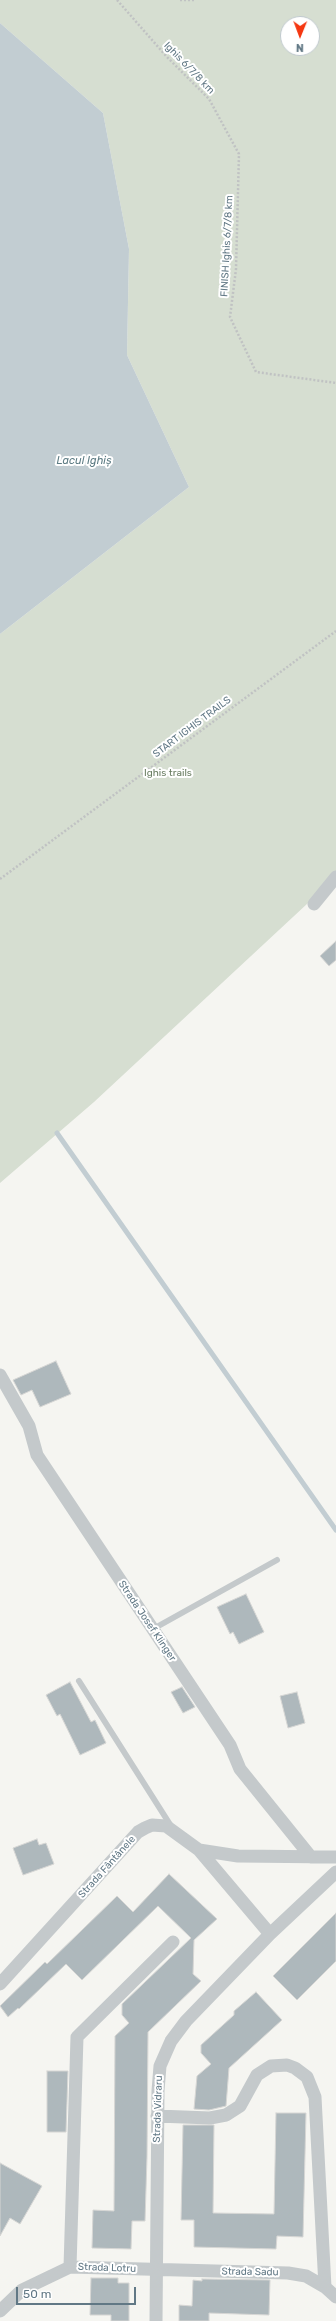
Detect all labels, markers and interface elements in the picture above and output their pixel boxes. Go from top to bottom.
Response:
north arrow [280,16,320,56]
street label: Ighis 6/7/8 km [161,40,217,96]
text: N [296,41,304,54]
street label: FINISH Ighis 6/7/8 km [218,195,236,297]
water label: Lacul Ighiș [56,454,112,468]
street label: START IGHIS TRAILS [151,694,233,760]
park label: Ighis trails [144,767,192,779]
street label: Strada Josef Klinger [116,1578,178,1664]
street label: Strada Fântânele [76,1833,138,1901]
street label: Strada Vidraru [151,2075,165,2143]
street label: Strada Lotru [78,2261,136,2275]
street label: Strada Sadu [221,2266,279,2278]
scale bar [18,2279,138,2305]
text: 50 m [23,2287,51,2301]

